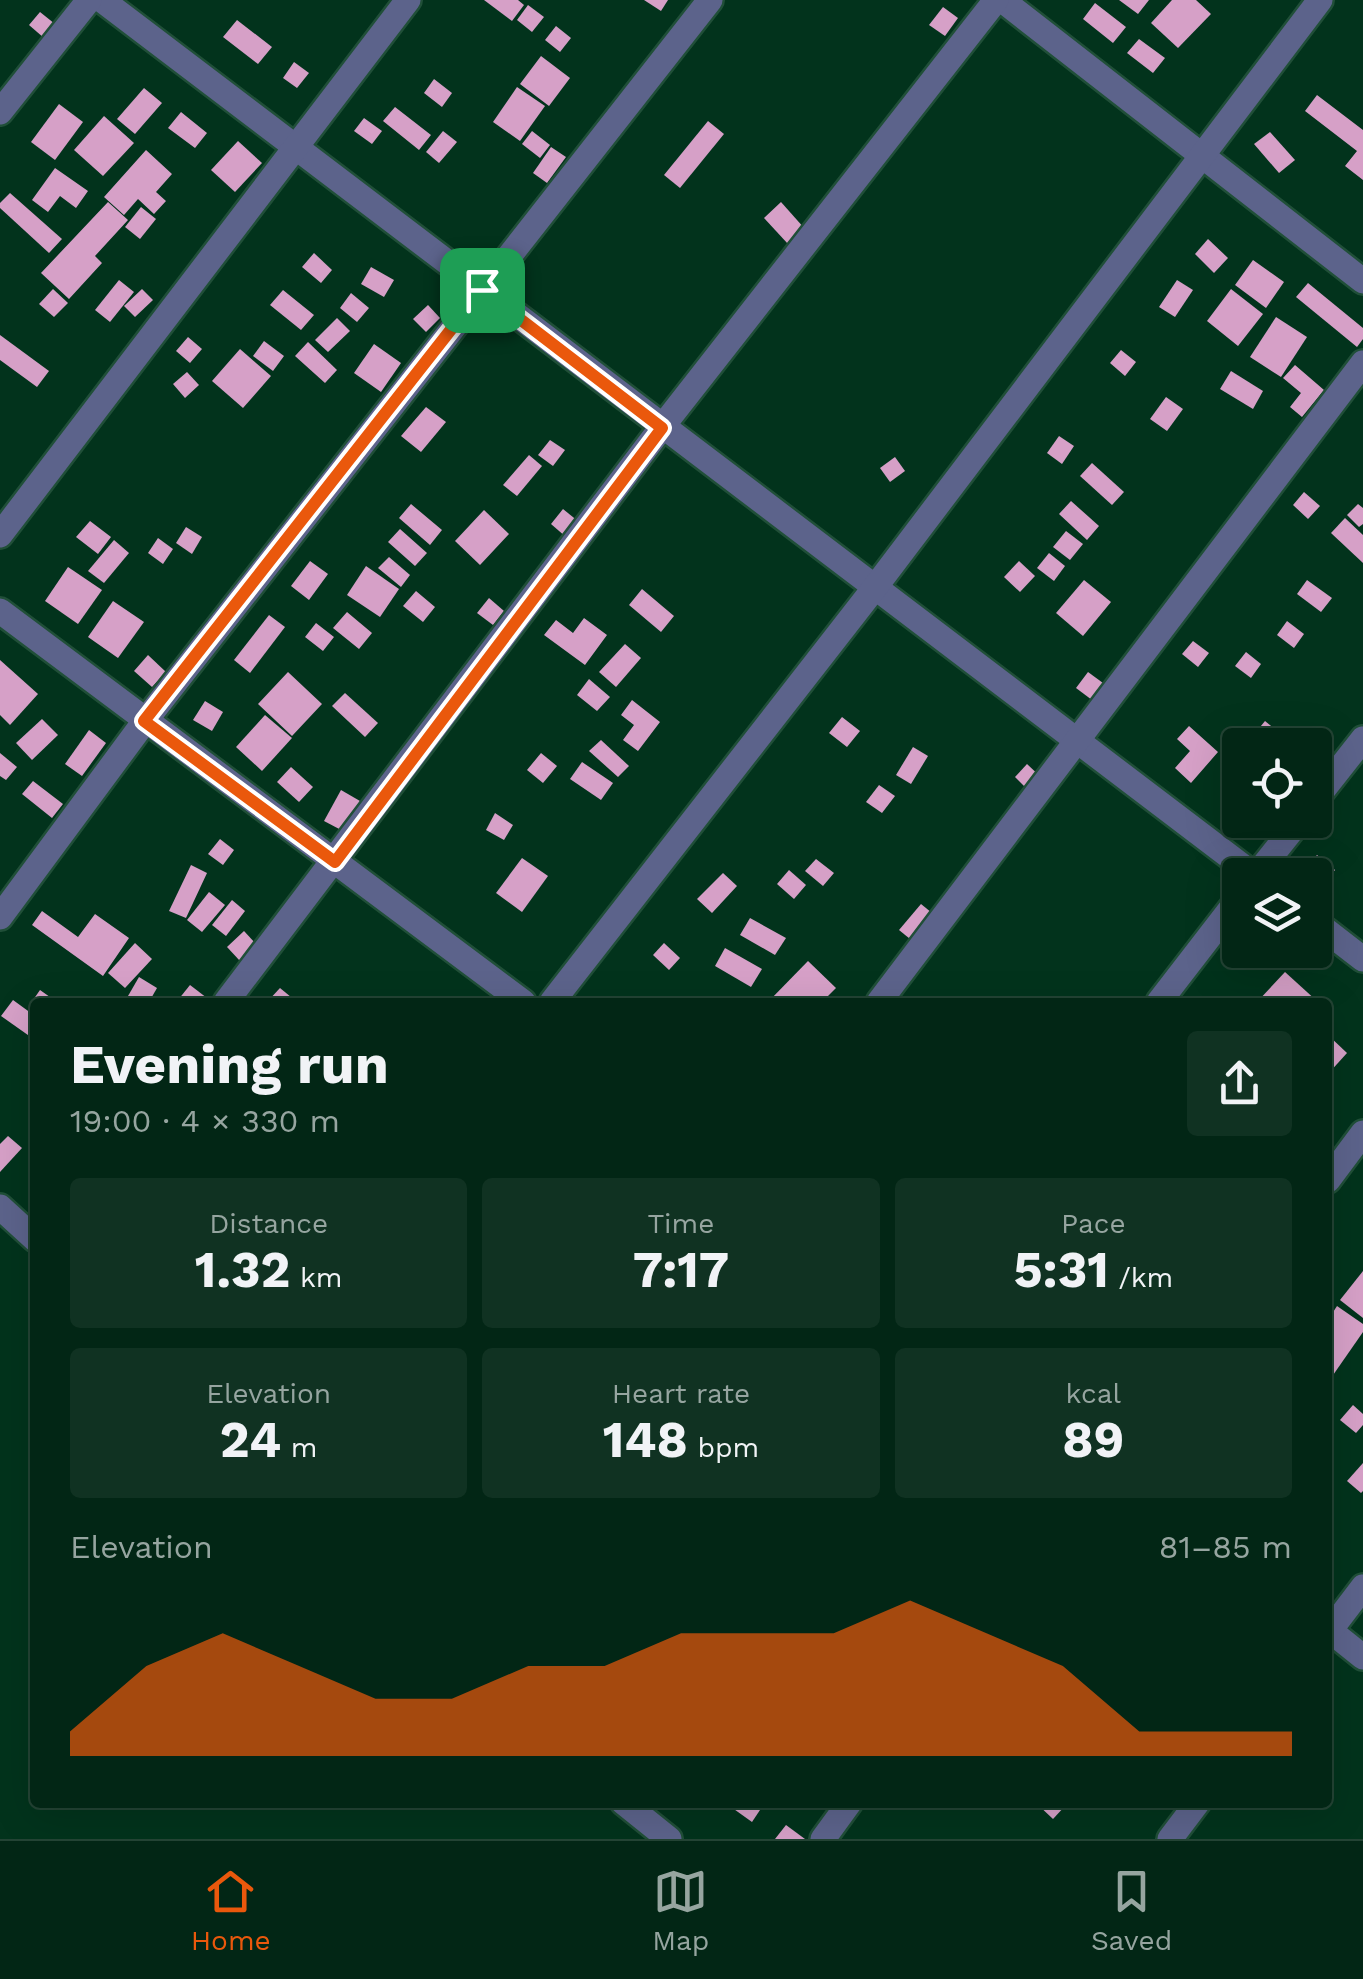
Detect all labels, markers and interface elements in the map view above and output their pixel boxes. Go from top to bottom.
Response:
pin [440,248,525,333]
icon: arrive [455,263,510,318]
map controls [1222,728,1332,968]
button: locate [1222,728,1332,838]
button: layers [1222,858,1332,968]
button: share [1187,1031,1292,1136]
text: Evening run [70,1032,389,1096]
text: 19:00 · 4 × 330 m [70,1102,340,1140]
text: Distance [209,1207,328,1240]
text: Time [648,1207,714,1240]
text: Pace [1061,1207,1126,1240]
text: 1.32 [195,1240,290,1299]
text: 7:17 [633,1240,729,1299]
text: 5:31 [1013,1240,1109,1299]
text: km [290,1261,342,1294]
text: /km [1109,1261,1173,1294]
text: Elevation [206,1377,331,1410]
text: Heart rate [612,1377,750,1410]
text: kcal [1066,1377,1121,1410]
text: 24 [220,1410,281,1469]
text: 148 [603,1410,688,1469]
text: 89 [1062,1410,1124,1469]
text: m [281,1431,318,1464]
text: bpm [688,1431,759,1464]
text: Elevation [70,1528,213,1566]
text: 81–85 m [1159,1528,1292,1566]
tab: Home [191,1864,271,1957]
tab: Map [652,1864,709,1957]
tab: Saved [1091,1864,1172,1957]

